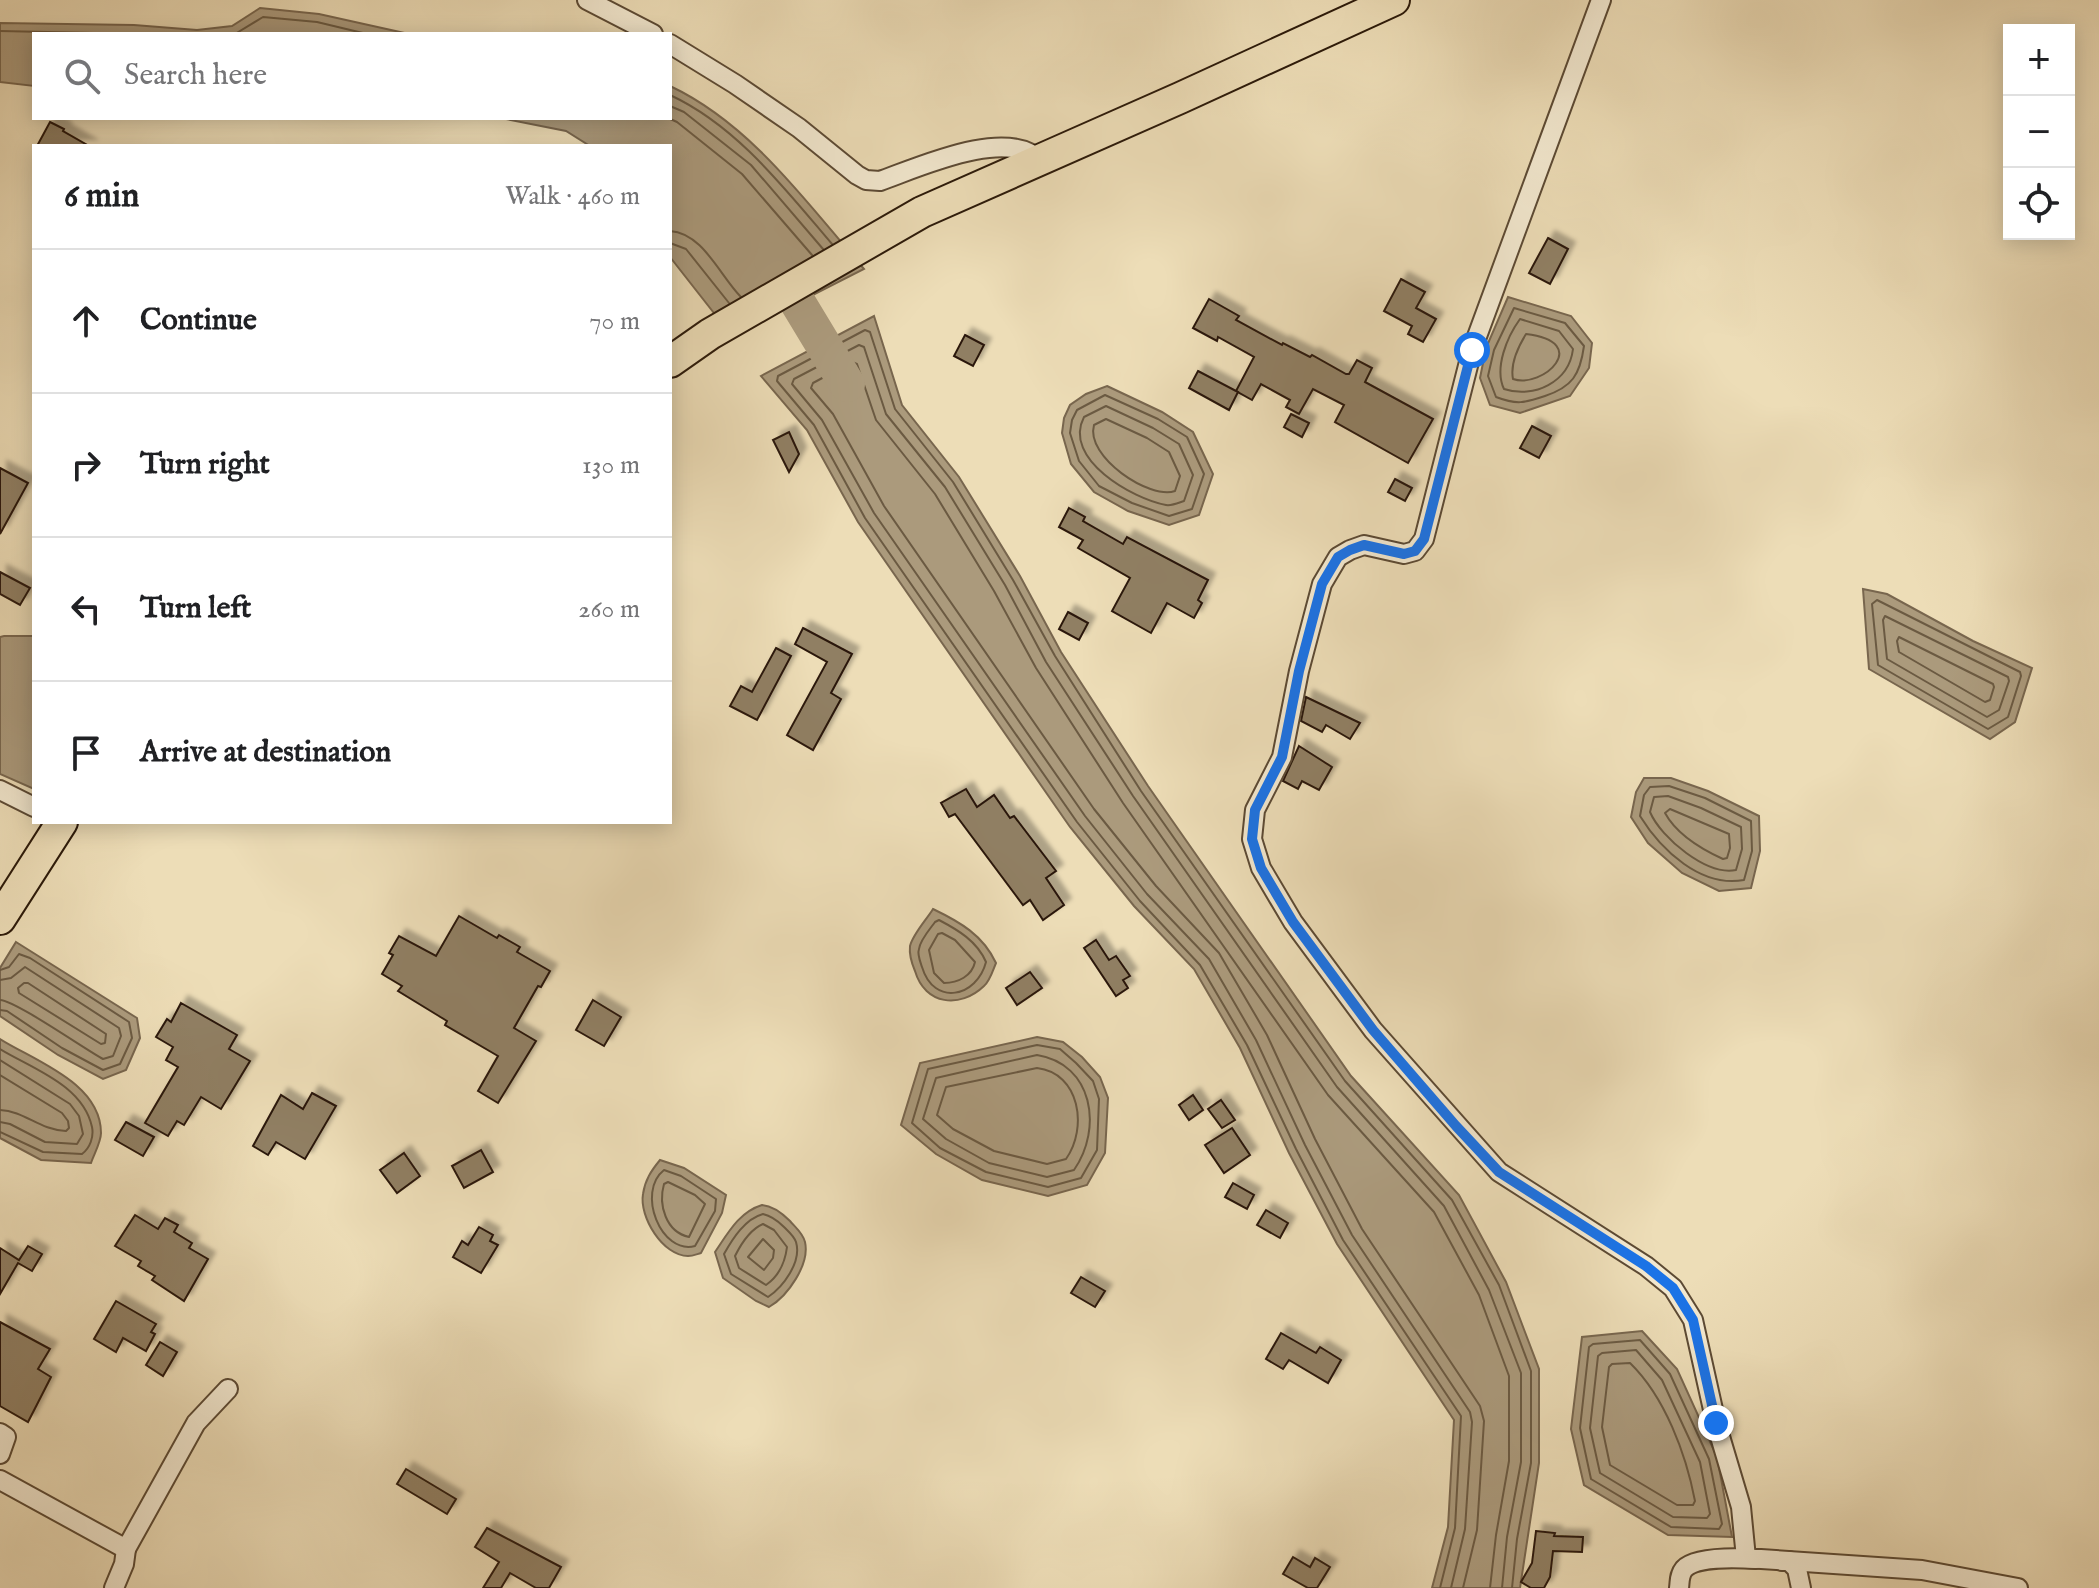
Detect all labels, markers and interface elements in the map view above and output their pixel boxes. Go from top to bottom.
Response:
map controls [2003,24,2075,240]
button: + [2003,24,2075,96]
search box [32,32,672,120]
icon: search [60,54,104,98]
text: Search here [124,57,267,95]
button: − [2003,96,2075,168]
button: locate [2003,168,2075,240]
text: 6 min [64,175,139,218]
text: Walk · 460 m [505,180,640,213]
icon: ahead [64,299,108,343]
text: Continue [140,302,257,340]
text: 70 m [589,305,640,338]
route start [1454,332,1490,368]
icon: right [64,443,108,487]
text: Turn right [140,446,270,484]
text: 130 m [582,449,640,482]
icon: left [64,587,108,631]
text: Turn left [140,590,251,628]
text: 260 m [578,593,640,626]
icon: arrive [64,731,108,775]
text: Arrive at destination [140,734,391,772]
route end [1698,1405,1734,1441]

